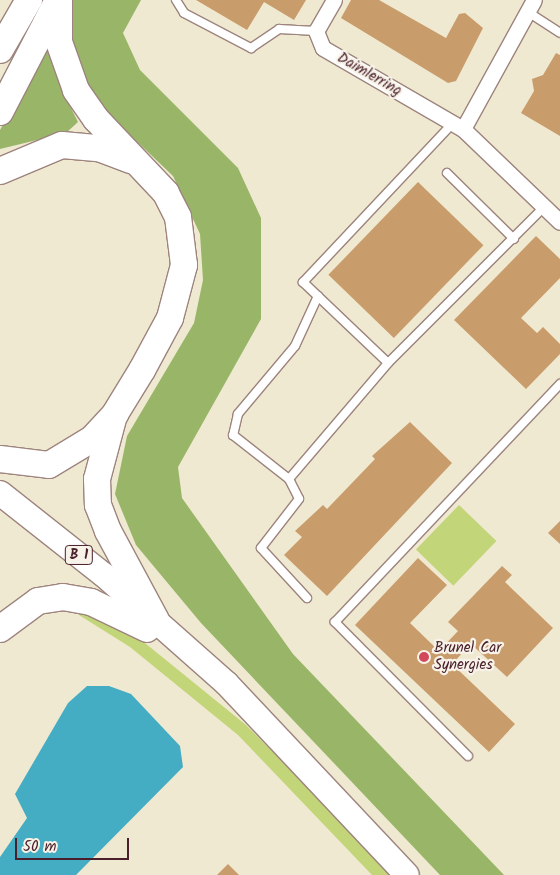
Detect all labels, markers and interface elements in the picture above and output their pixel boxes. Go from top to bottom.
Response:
street label: Daimlerring [334,49,404,101]
road number: B 1 [64,544,94,566]
place label: Brunel Car Synergies [434,639,501,674]
marker: Brunel Car Synergies [418,651,430,663]
scale bar [18,828,131,860]
text: 50 m [23,835,57,859]

